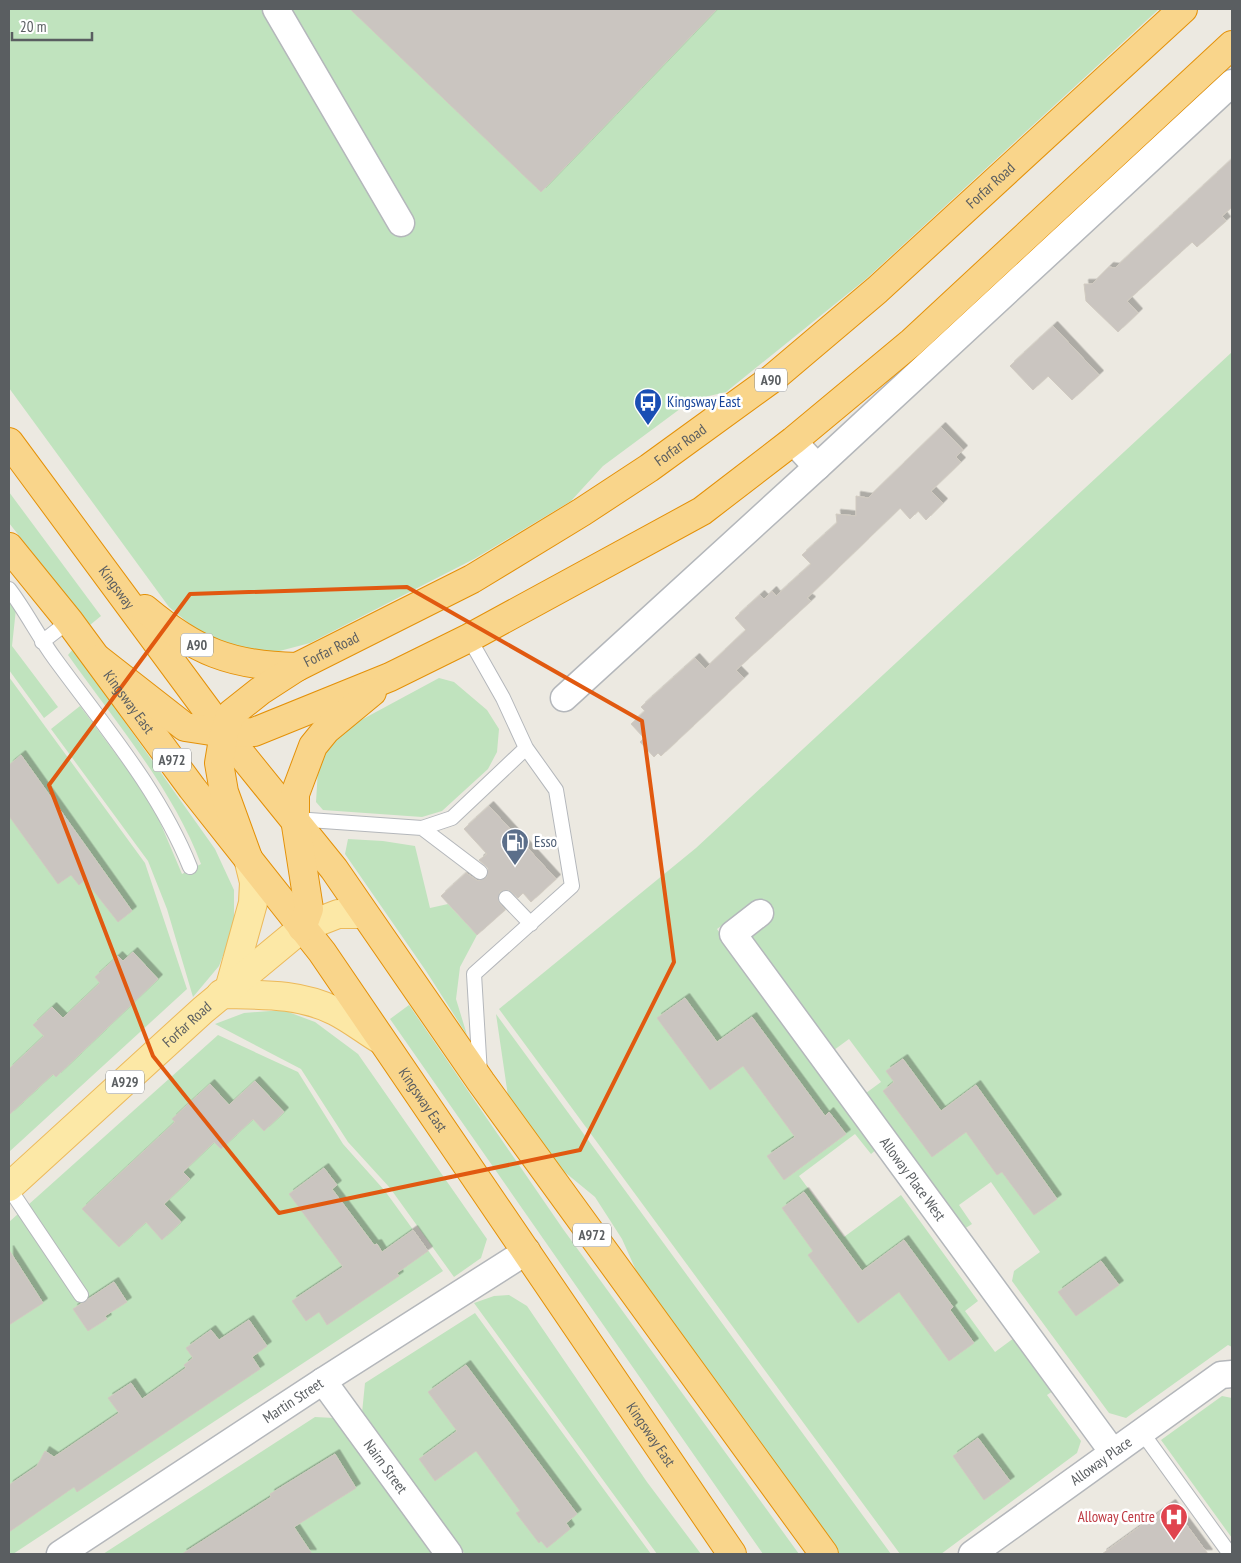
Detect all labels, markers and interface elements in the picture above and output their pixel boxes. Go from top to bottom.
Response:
scale bar [12,10,92,42]
text: 20 m [20,17,46,36]
street label: Forfar Road [962,158,1019,212]
road number: A90 [755,368,787,392]
bus stop icon: Kingsway East [633,387,663,426]
place label: Kingsway East [667,392,741,411]
street label: Forfar Road [650,420,710,470]
street label: Kingsway [95,562,139,613]
street label: Forfar Road [300,627,362,671]
road number: A90 [181,634,213,656]
street label: Kingsway East [100,666,159,737]
road number: A972 [153,748,191,772]
fuel station icon: Esso [500,827,530,866]
place label: Esso [534,832,557,851]
street label: Forfar Road [158,997,215,1051]
street label: Kingsway East [395,1064,452,1136]
road number: A929 [106,1070,144,1094]
street label: Alloway Place West [876,1133,950,1224]
road number: A972 [573,1224,611,1246]
street label: Martin Street [259,1374,327,1427]
street label: Kingsway East [623,1399,680,1470]
street label: Alloway Place [1066,1432,1135,1489]
street label: Nairn Street [360,1436,412,1497]
hospital icon: Alloway Centre [1159,1502,1189,1541]
place label: Alloway Centre [1078,1507,1155,1526]

